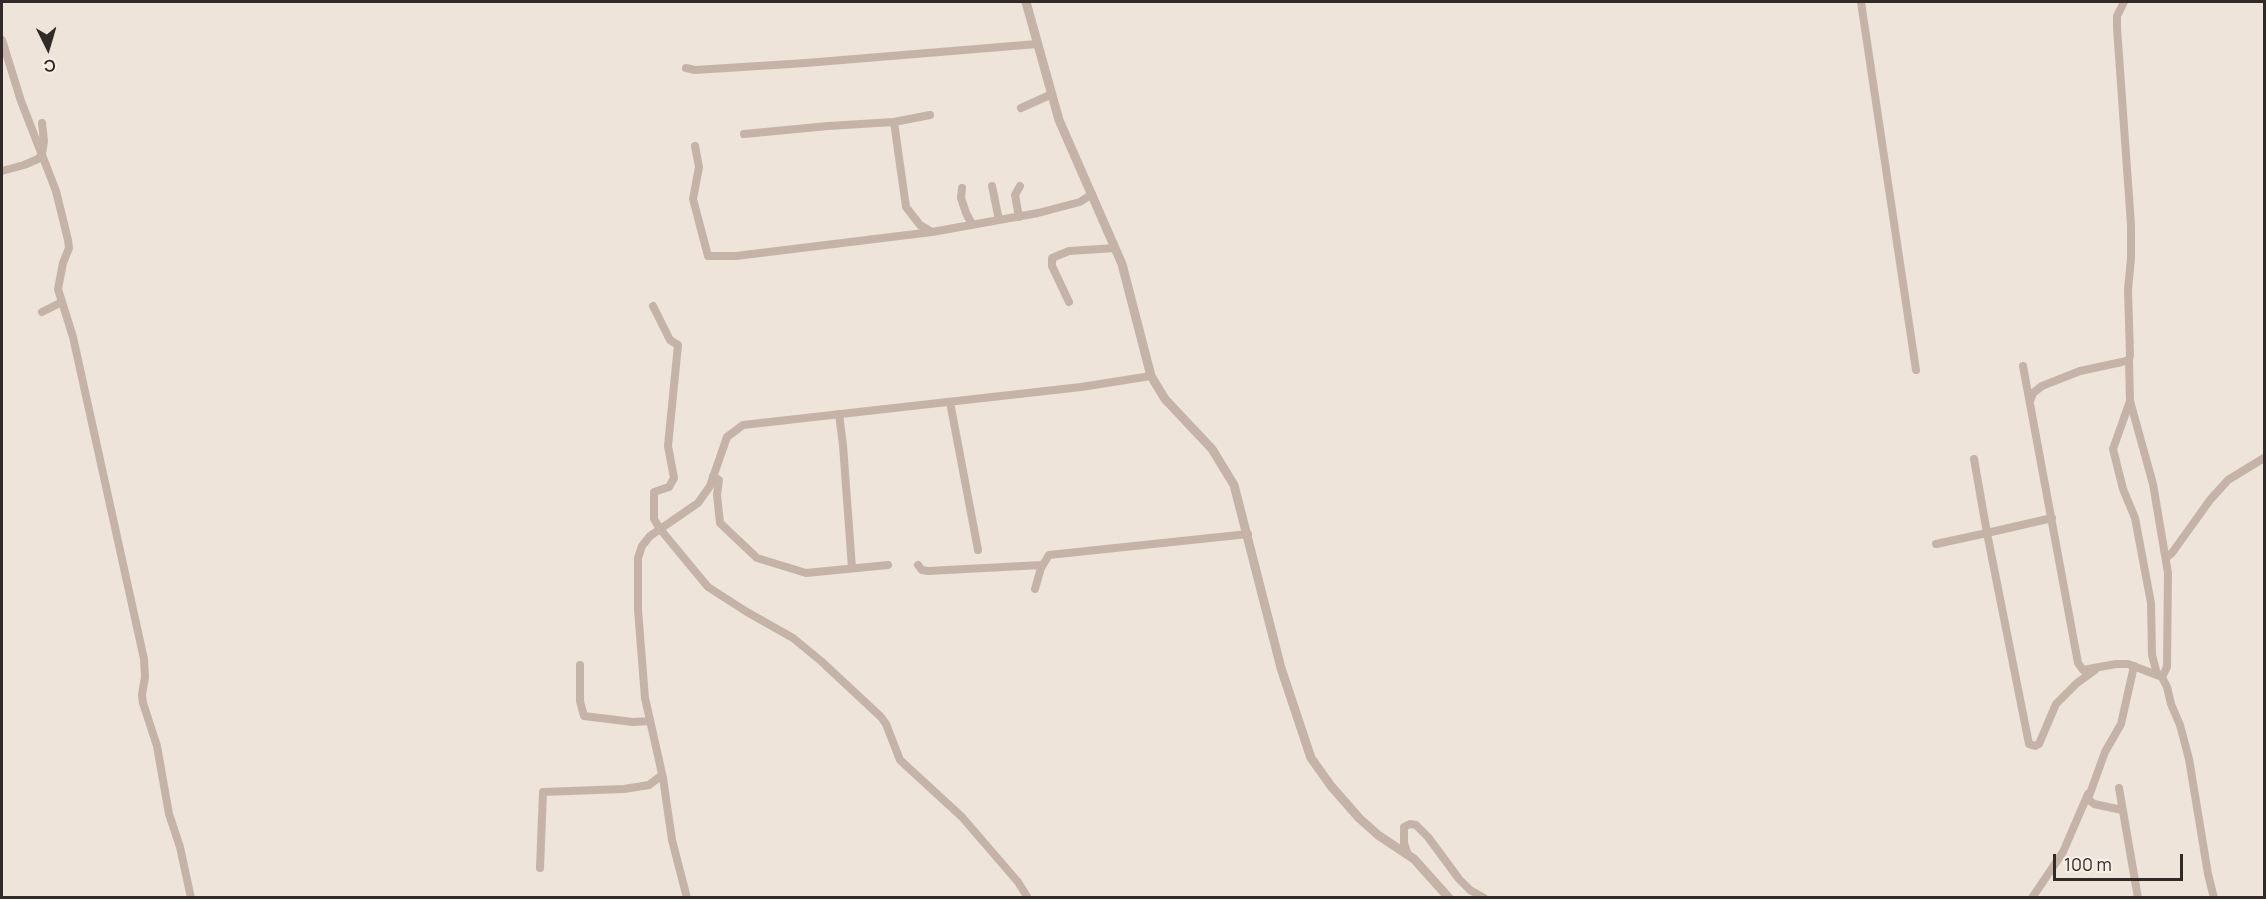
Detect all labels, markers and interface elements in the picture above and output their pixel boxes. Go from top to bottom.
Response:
north arrow [18,18,78,78]
text: С [43,54,56,77]
scale bar [2056,842,2186,880]
text: 100 m [2064,852,2112,876]

